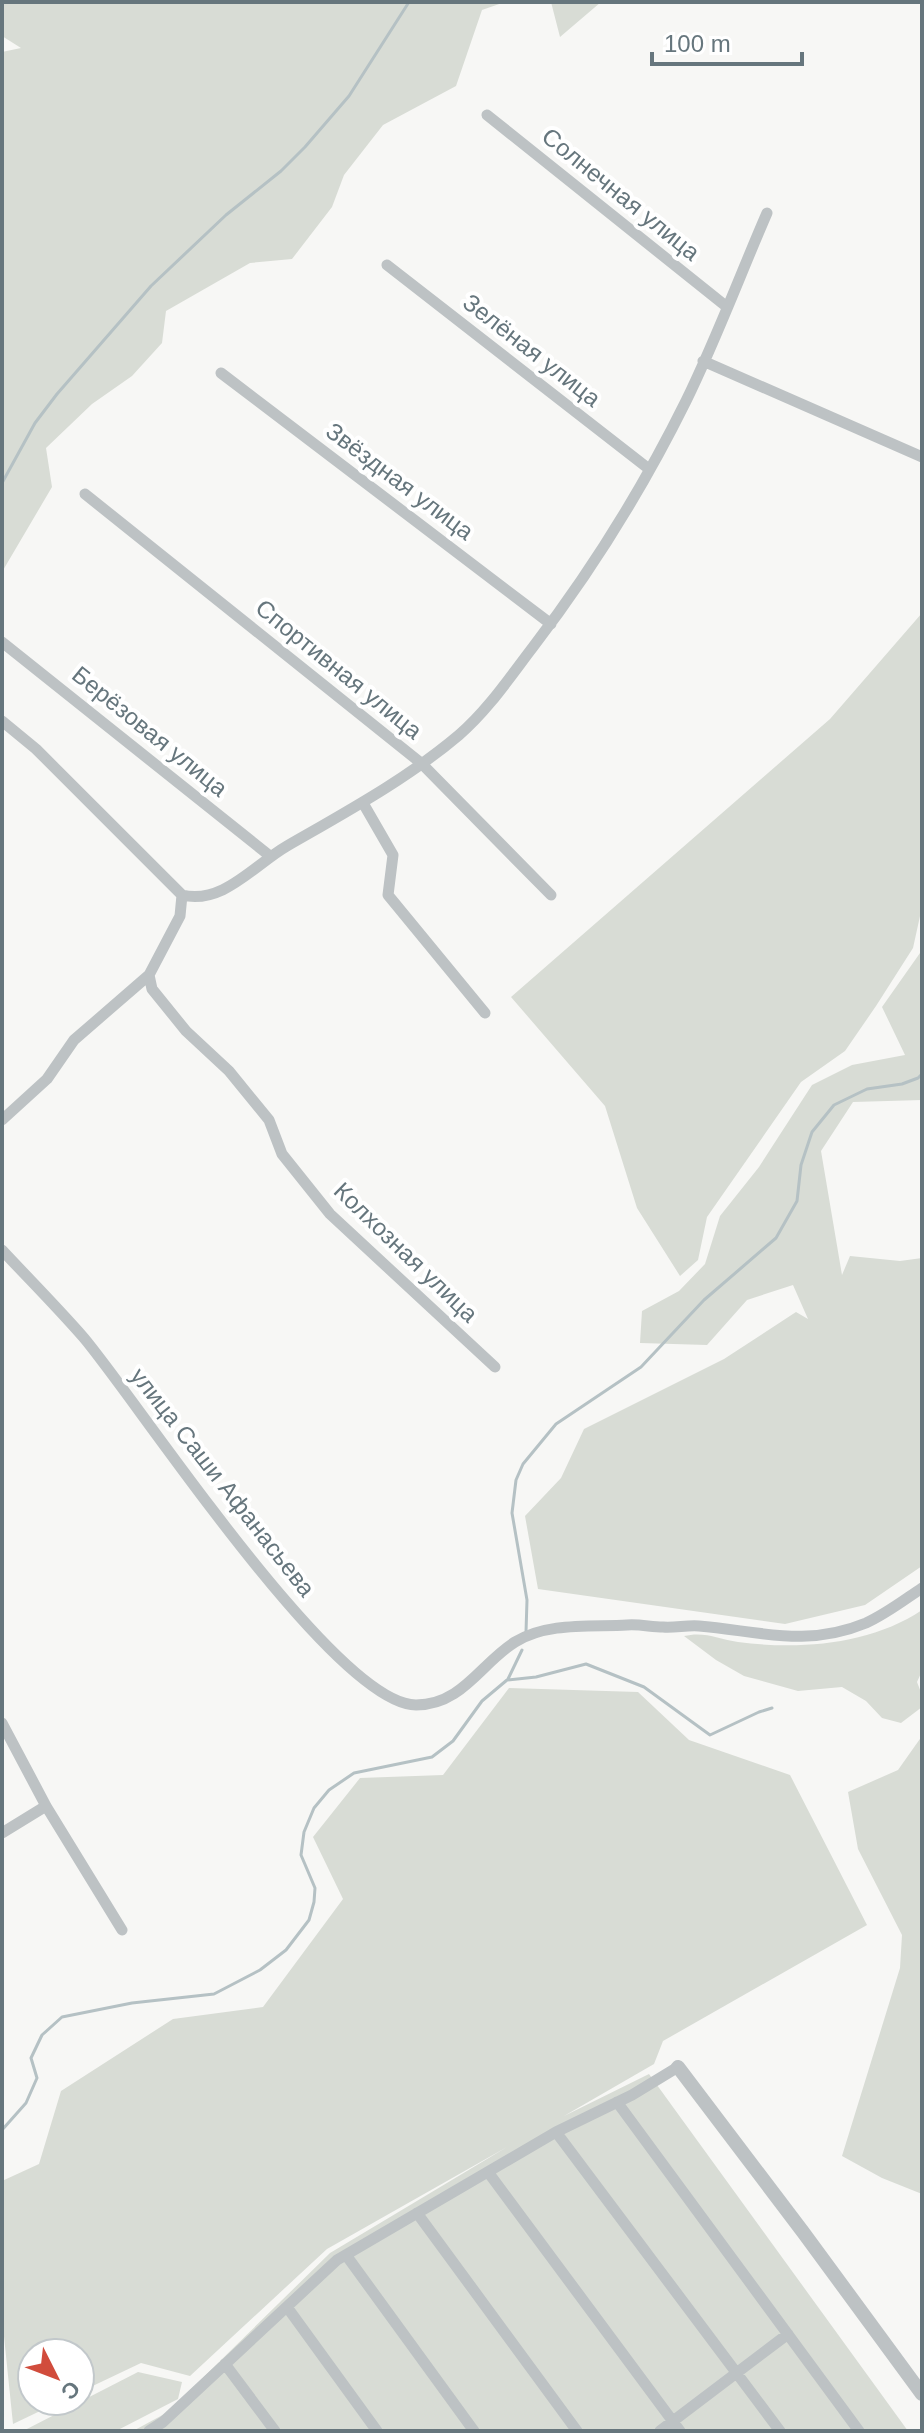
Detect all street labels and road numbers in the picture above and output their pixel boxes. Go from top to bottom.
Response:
street label: Солнечная улица [537,122,706,266]
street label: Зелёная улица [458,288,606,412]
street label: Звёздная улица [321,417,479,546]
street label: Спортивная улица [251,594,428,745]
street label: Берёзовая улица [67,660,233,802]
street label: Колхозная улица [329,1177,484,1328]
street label: улица Саши Афанасьева [125,1362,321,1602]

